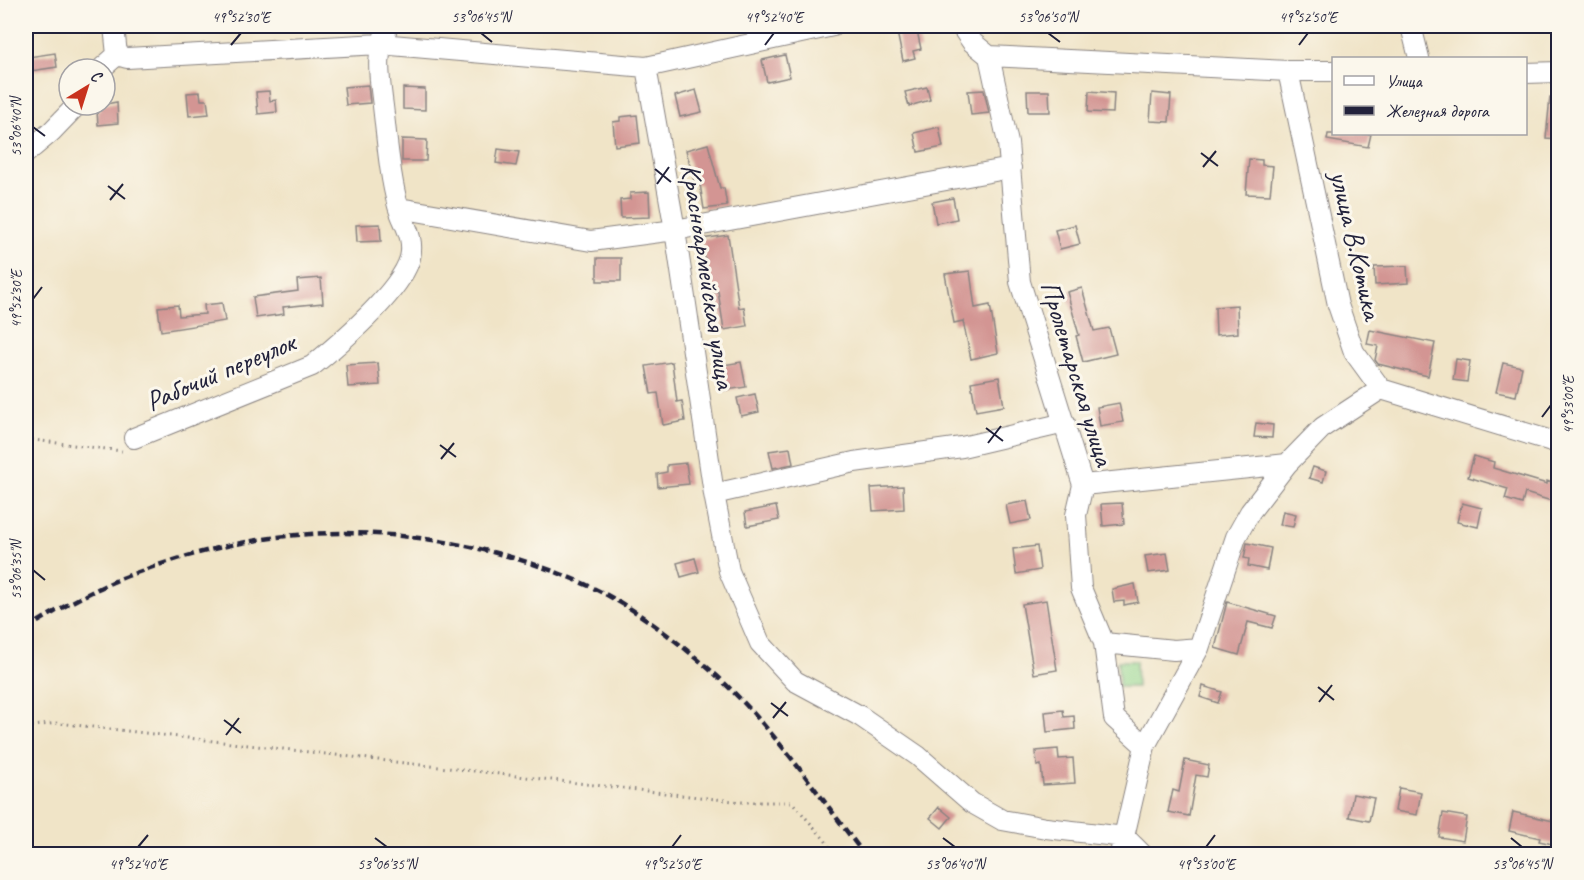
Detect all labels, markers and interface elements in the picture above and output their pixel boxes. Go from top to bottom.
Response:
text: 49°52'30"E [212,8,272,27]
text: 53°06'45"N [451,8,514,27]
text: 49°52'40"E [745,8,805,27]
text: 53°06'50"N [1018,8,1081,27]
text: 49°52'50"E [1279,8,1339,27]
north arrow [57,57,117,117]
legend [1332,57,1527,135]
text: С [86,66,107,88]
text: Улица [1386,70,1423,92]
text: 53°06'40"N [7,94,26,157]
text: Железная дорога [1386,100,1490,123]
street label: Красноармейская улица [673,161,744,393]
street label: улица В.Котика [1322,166,1391,325]
text: 49°52'30"E [7,268,26,328]
street label: Пролетарская улица [1033,276,1123,472]
street label: Рабочий переулок [140,323,303,419]
text: 49°53'00"E [1559,374,1578,434]
text: 53°06'35"N [7,537,26,600]
text: 49°52'40"E [109,855,169,874]
text: 53°06'35"N [357,855,420,874]
text: 49°52'50"E [643,855,703,874]
text: 53°06'40"N [925,855,988,874]
text: 49°53'00"E [1177,855,1237,874]
text: 53°06'45"N [1492,855,1555,874]

